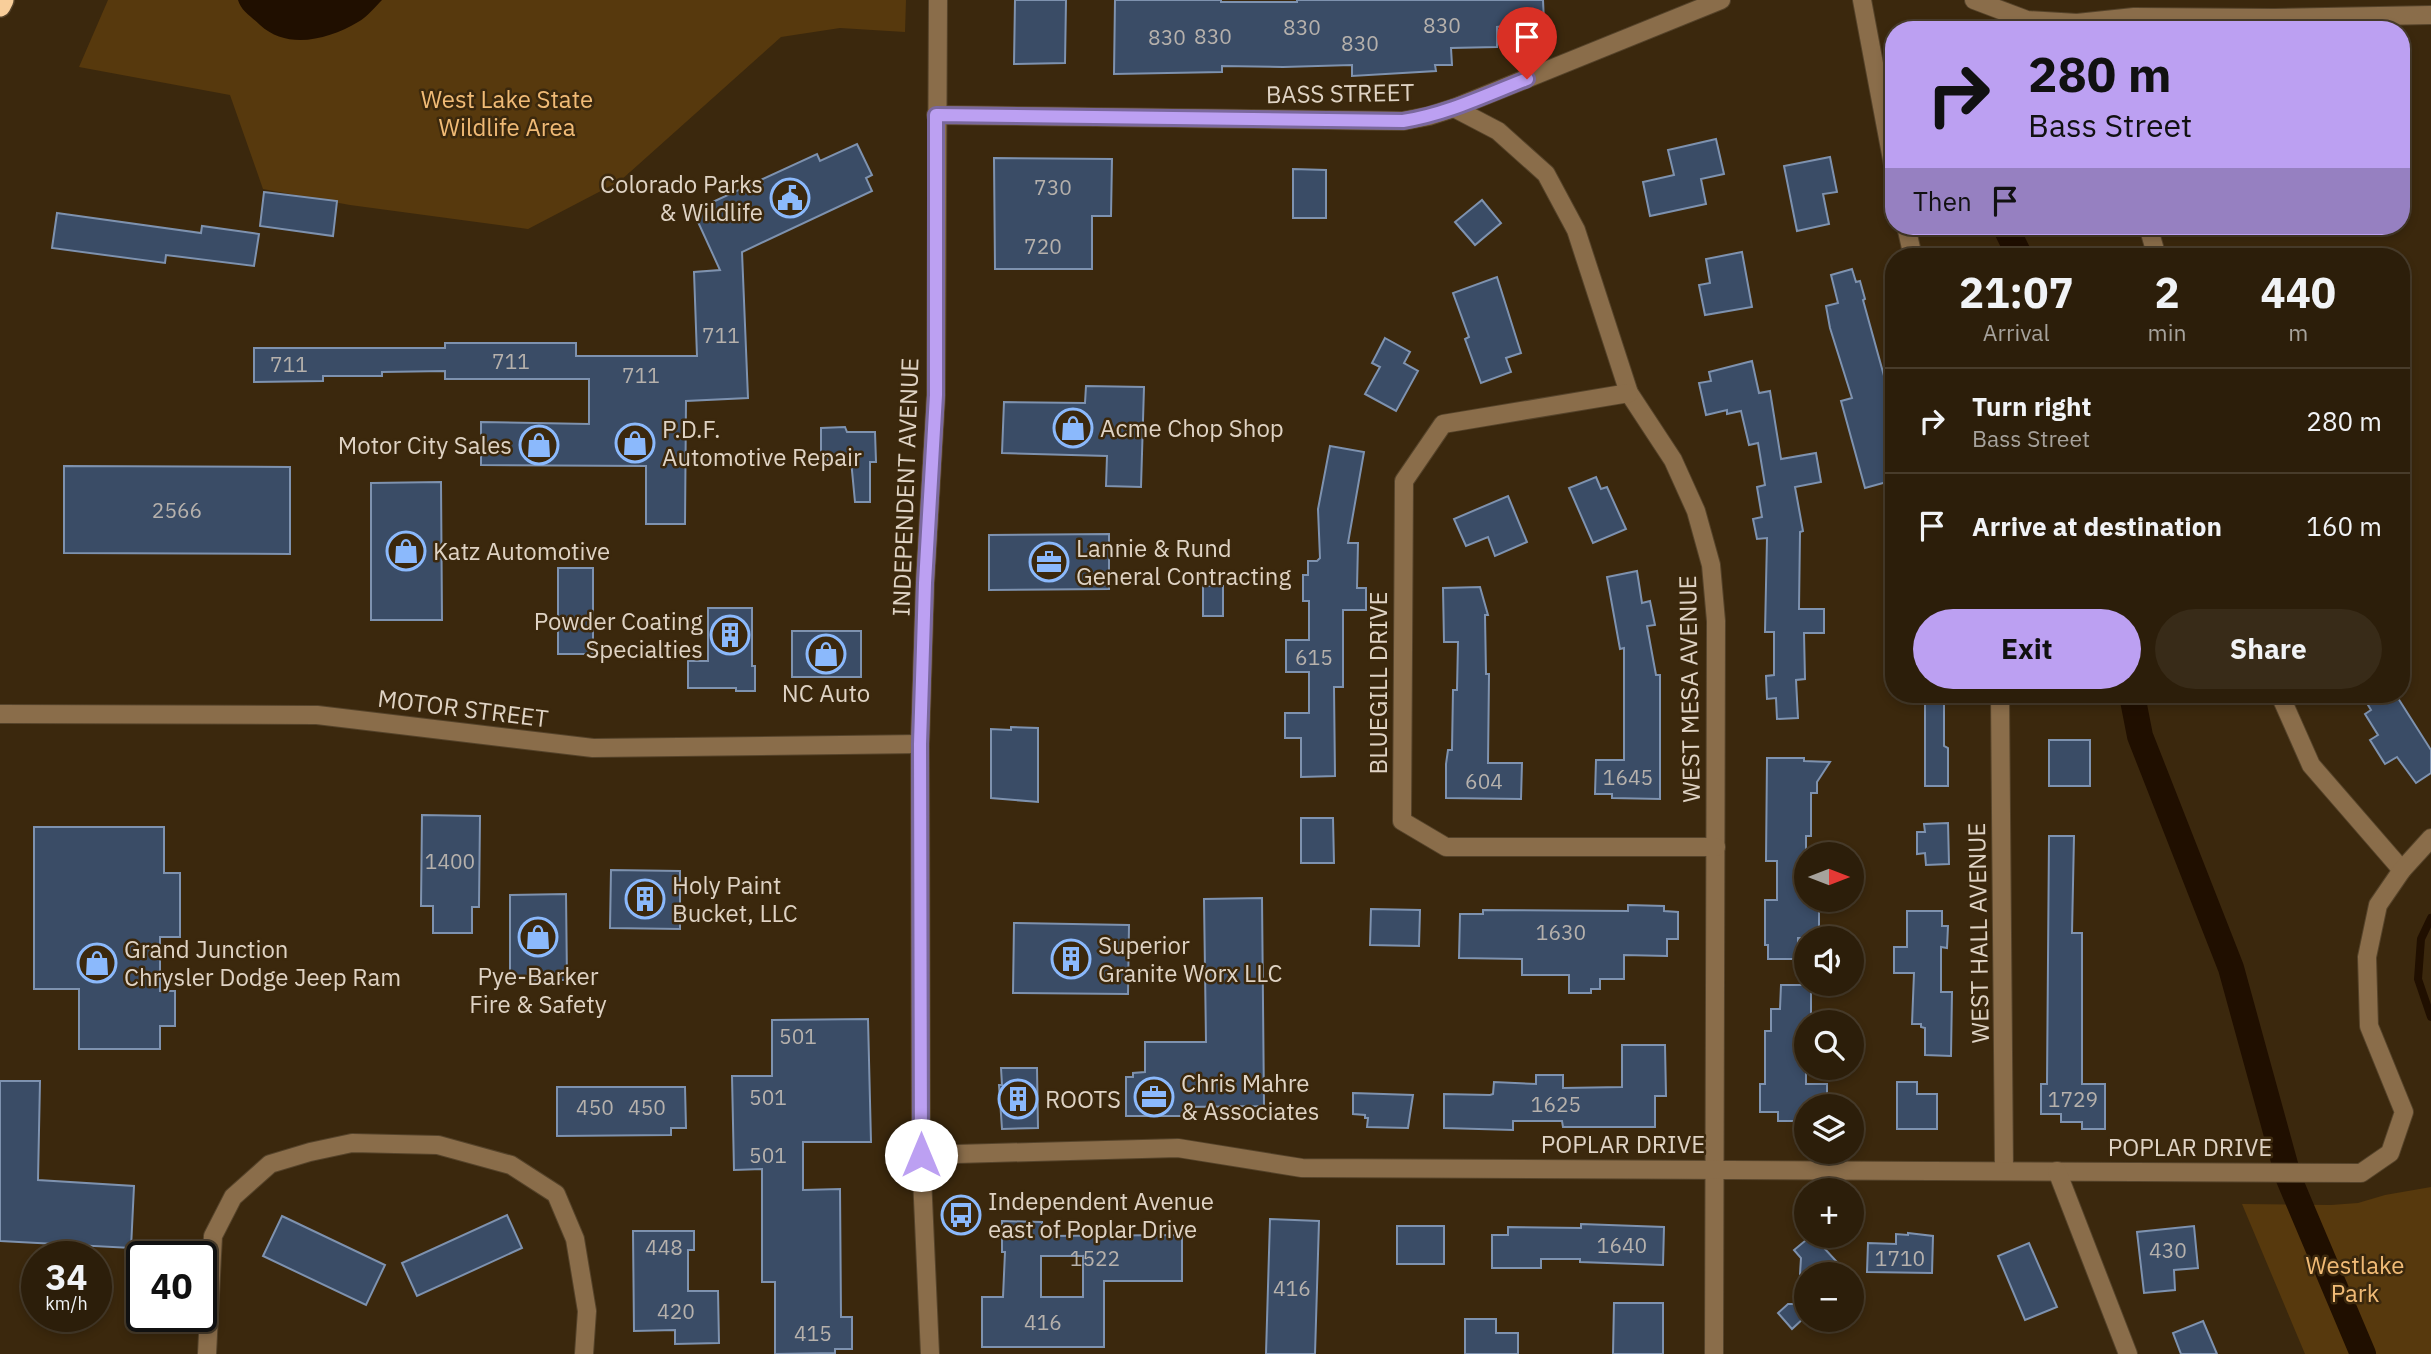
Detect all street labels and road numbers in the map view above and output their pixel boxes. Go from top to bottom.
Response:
street label: BASS STREET [1265,76,1415,110]
street label: INDEPENDENT AVENUE [884,357,926,617]
street label: WEST MESA AVENUE [1671,575,1707,803]
street label: BLUEGILL DRIVE [1362,592,1394,774]
street label: MOTOR STREET [376,682,550,734]
street label: WEST HALL AVENUE [1960,822,1996,1044]
street label: POPLAR DRIVE [1541,1128,1705,1160]
street label: POPLAR DRIVE [2108,1131,2272,1163]

